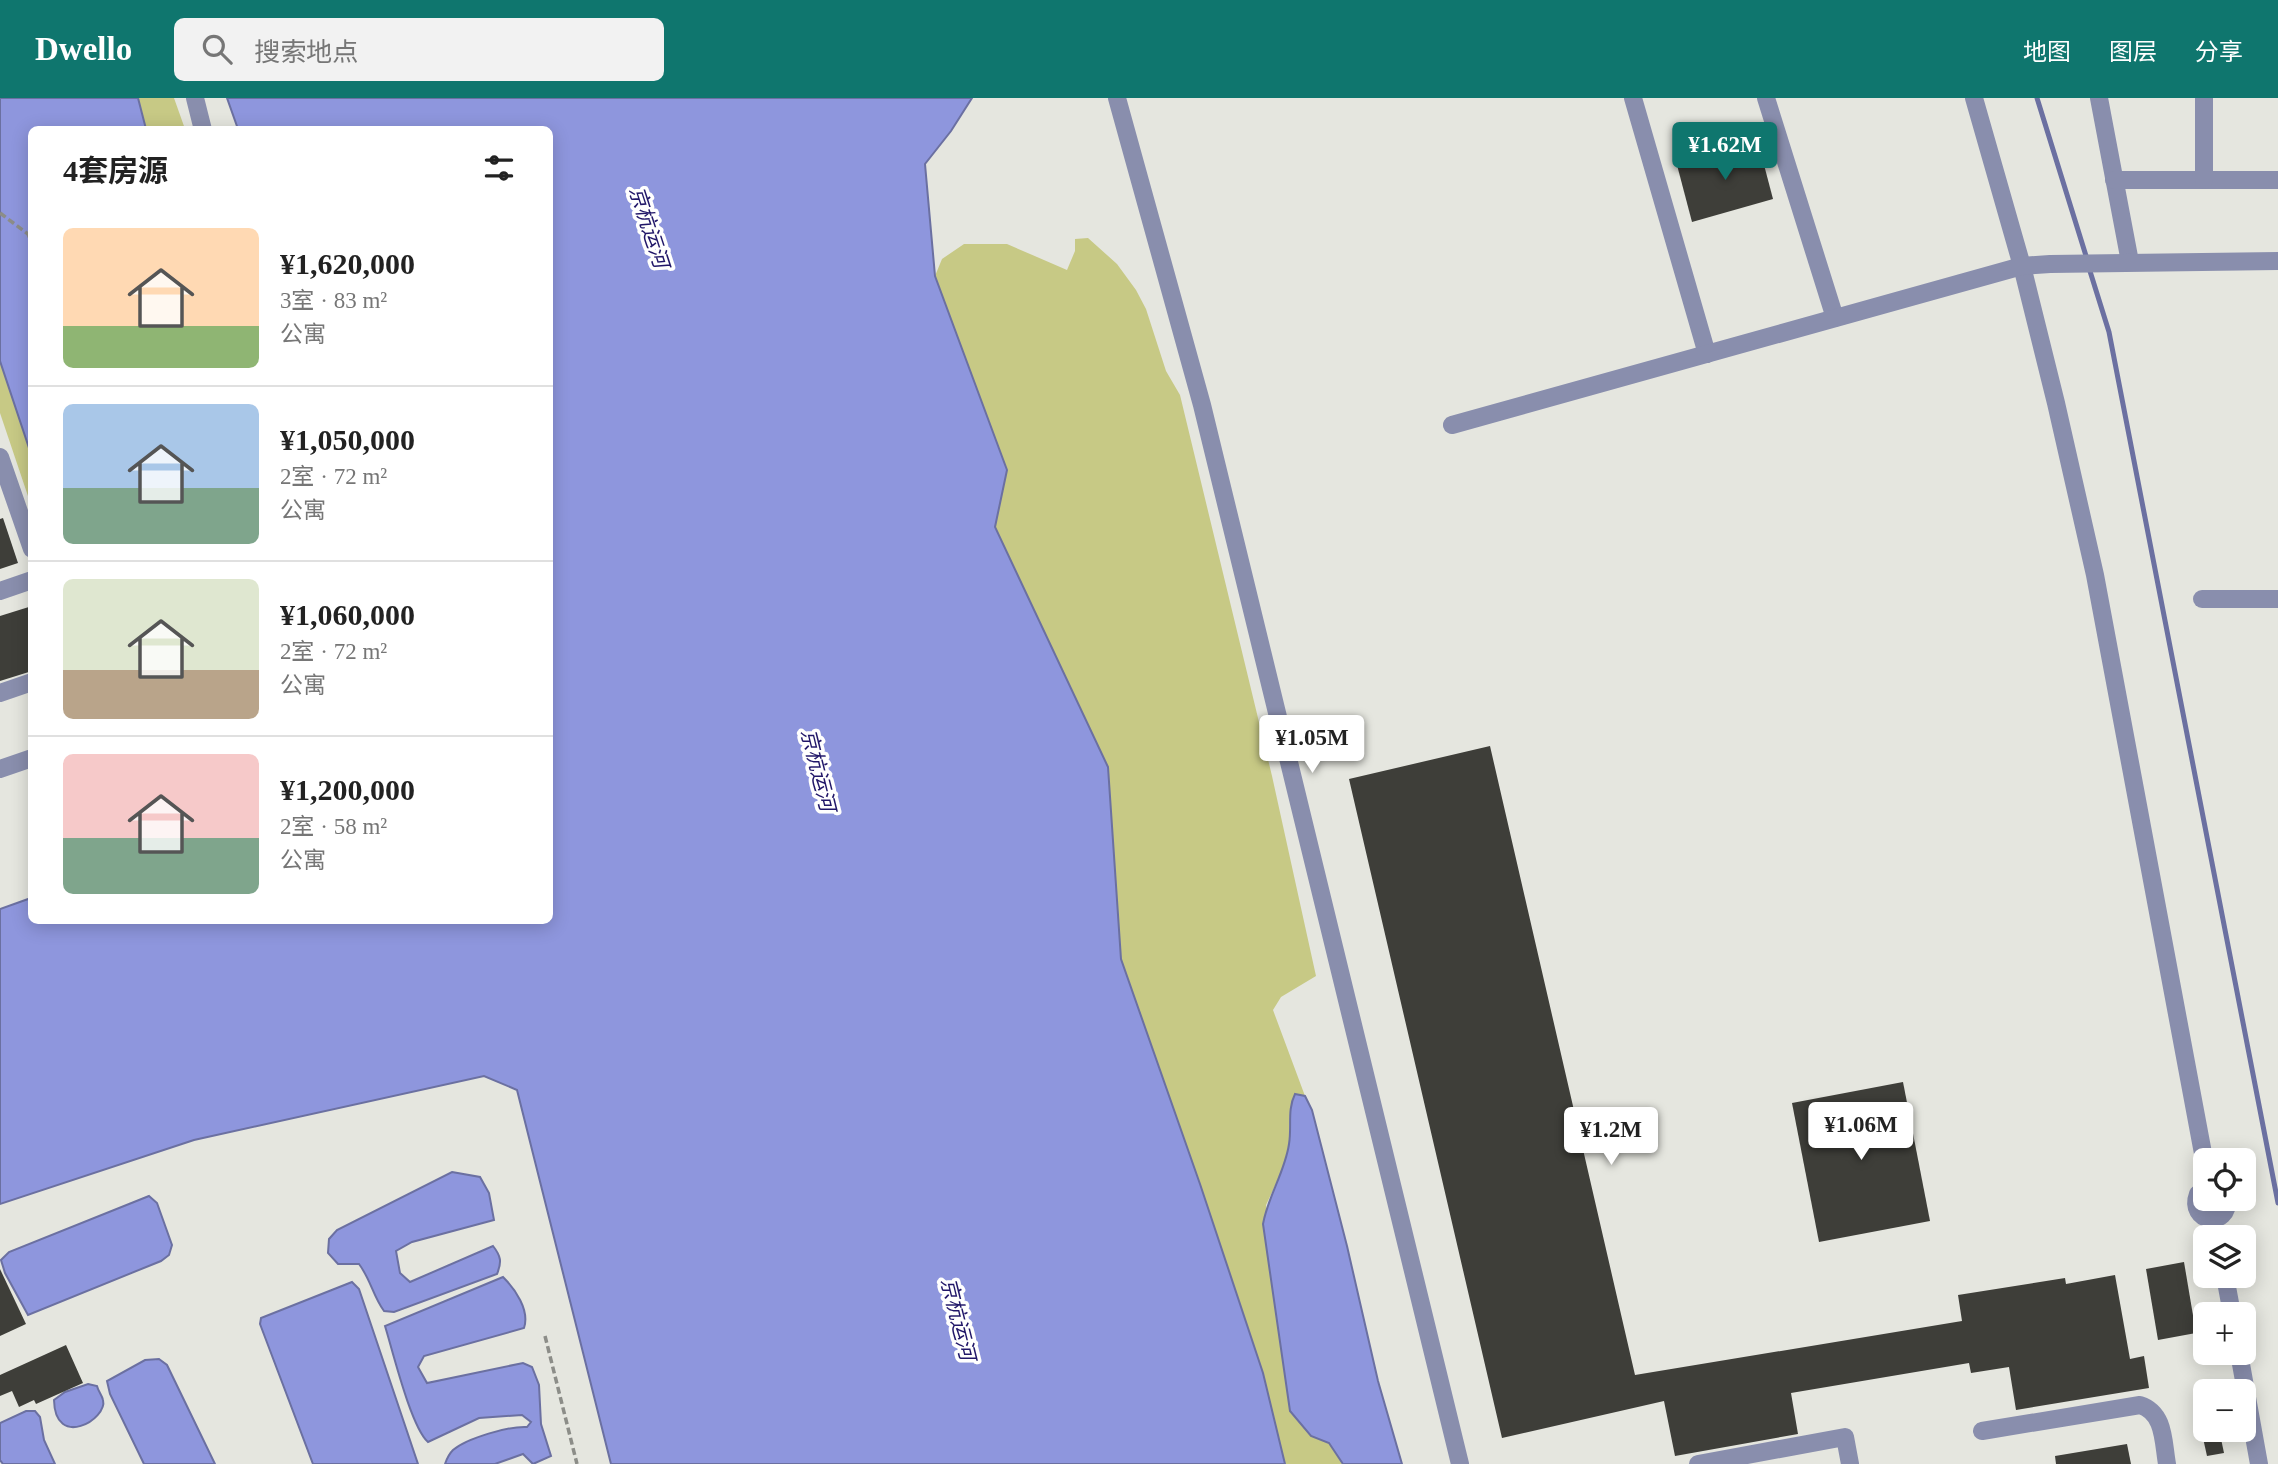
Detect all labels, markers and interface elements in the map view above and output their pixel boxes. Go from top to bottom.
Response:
search box [174,18,664,81]
icon: search [198,30,236,68]
text: Dwello [35,31,132,67]
text: 搜索地点 [254,38,358,67]
text: 地图 [2023,39,2071,65]
text: 图层 [2109,39,2157,65]
text: 分享 [2195,39,2243,65]
pin: ¥1.62M [1668,122,1782,182]
text: ¥1.62M [1688,132,1762,157]
icon: filters [480,149,518,187]
text: 4套房源 [63,154,168,187]
water label: 京杭运河 [625,183,675,274]
text: ¥1,620,000 [280,247,415,280]
icon: home [119,256,203,340]
text: 3室 · 83 m² [280,288,387,313]
text: 公寓 [280,322,326,347]
text: ¥1,050,000 [280,423,415,456]
icon: home [119,432,203,516]
text: 2室 · 72 m² [280,464,387,489]
text: 公寓 [280,498,326,523]
text: ¥1,060,000 [280,598,415,631]
icon: home [119,607,203,691]
text: 2室 · 72 m² [280,639,387,664]
text: 公寓 [280,673,326,698]
pin: ¥1.05M [1255,716,1369,775]
text: ¥1.05M [1275,725,1349,750]
water label: 京杭运河 [796,726,841,818]
text: ¥1,200,000 [280,773,415,806]
icon: home [119,782,203,866]
text: 2室 · 58 m² [280,814,387,839]
text: 公寓 [280,848,326,873]
pin: ¥1.06M [1804,1102,1918,1162]
pin: ¥1.2M [1562,1108,1660,1167]
text: ¥1.06M [1824,1112,1898,1137]
text: ¥1.2M [1580,1117,1642,1142]
map controls [2193,1148,2256,1442]
button: locate [2193,1148,2256,1211]
button: layers [2193,1225,2256,1288]
water label: 京杭运河 [936,1275,981,1367]
button: + [2193,1302,2256,1365]
button: − [2193,1379,2256,1442]

